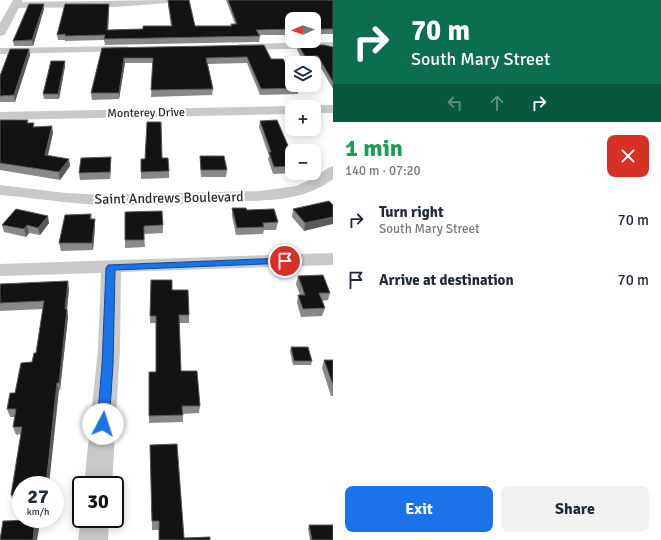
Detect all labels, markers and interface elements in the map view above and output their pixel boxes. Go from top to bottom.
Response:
north arrow [285,12,321,48]
map controls [285,12,321,180]
text: 70 m [411,14,470,48]
icon: right [345,16,397,68]
text: South Mary Street [411,48,550,70]
button: layers [285,56,321,92]
icon: left [444,92,466,114]
icon: ahead [486,92,508,114]
icon: right [528,92,550,114]
button: + [285,100,321,136]
street label: Monterey Drive [107,105,185,121]
text: 1 min [345,133,403,163]
button: close [607,135,649,177]
button: − [285,144,321,180]
text: 140 m · 07:20 [345,163,421,179]
street label: Saint Andrews Boulevard [94,188,244,208]
text: Turn right [379,203,444,221]
icon: right [345,209,367,231]
text: 70 m [618,211,649,229]
text: South Mary Street [379,221,480,237]
pin [268,244,302,278]
icon: arrive [274,250,296,272]
icon: arrive [345,269,367,291]
text: Arrive at destination [379,271,514,289]
text: 70 m [618,271,649,289]
position arrow [82,403,124,445]
speed limit sign: 30 [72,476,124,528]
text: 27 [27,484,49,509]
button: Exit [345,486,493,532]
button: Share [501,486,649,532]
text: km/h [27,506,49,518]

